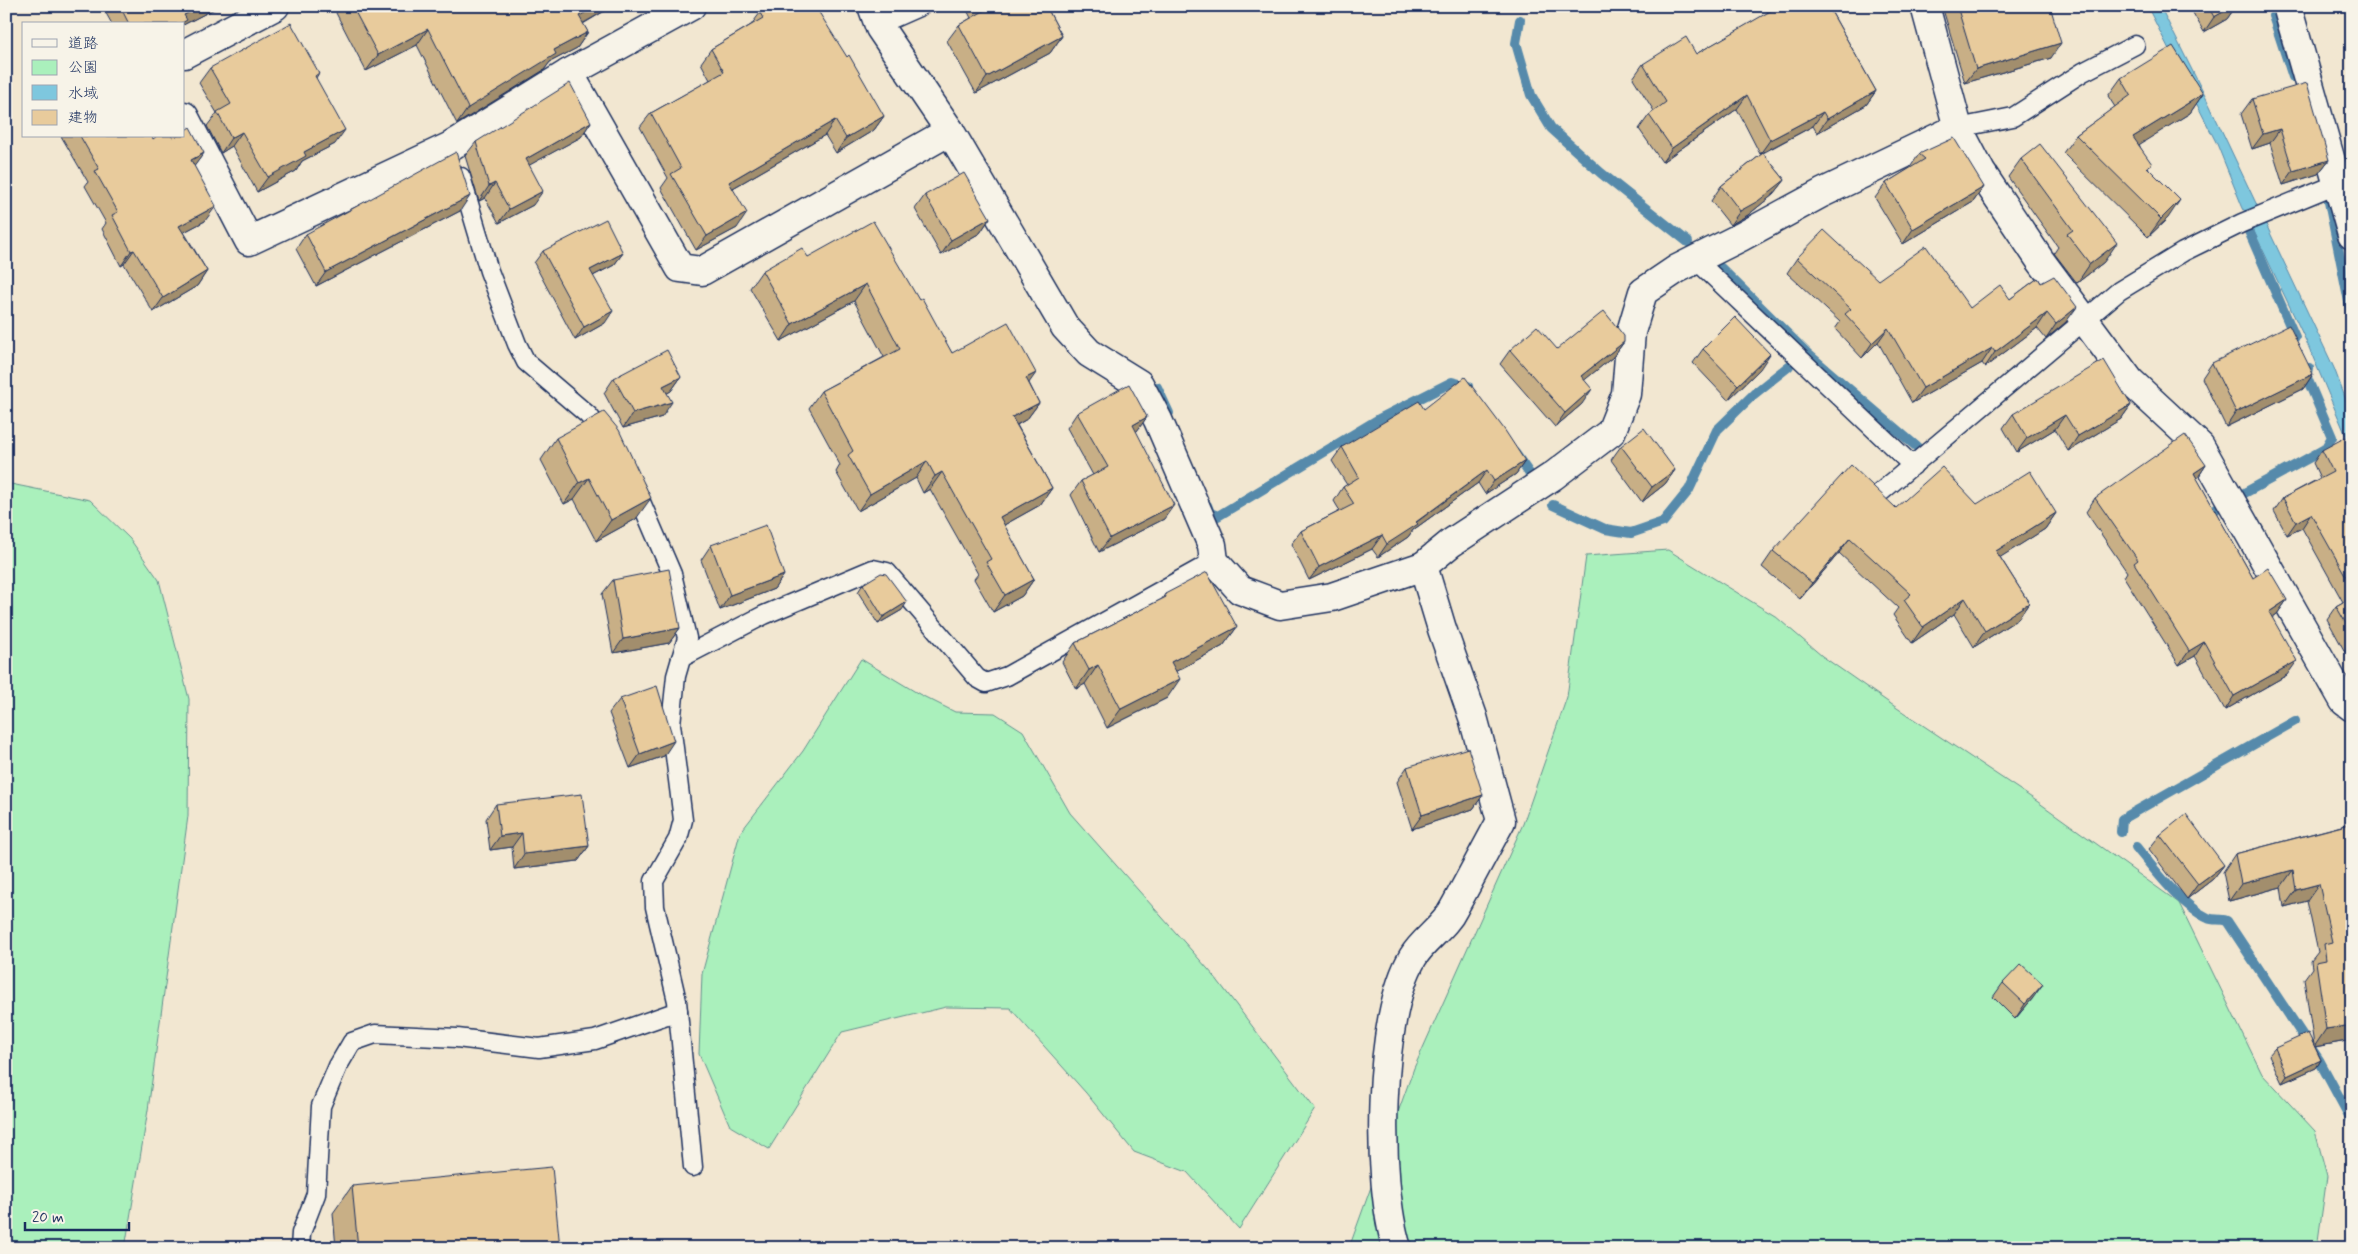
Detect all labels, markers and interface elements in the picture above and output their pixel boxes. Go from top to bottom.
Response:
legend [22,22,185,138]
text: 道路 [68,34,98,54]
text: 公園 [68,58,98,78]
text: 水域 [68,84,98,104]
text: 建物 [68,108,98,128]
scale bar [25,1199,129,1231]
text: 20 m [32,1208,64,1228]

